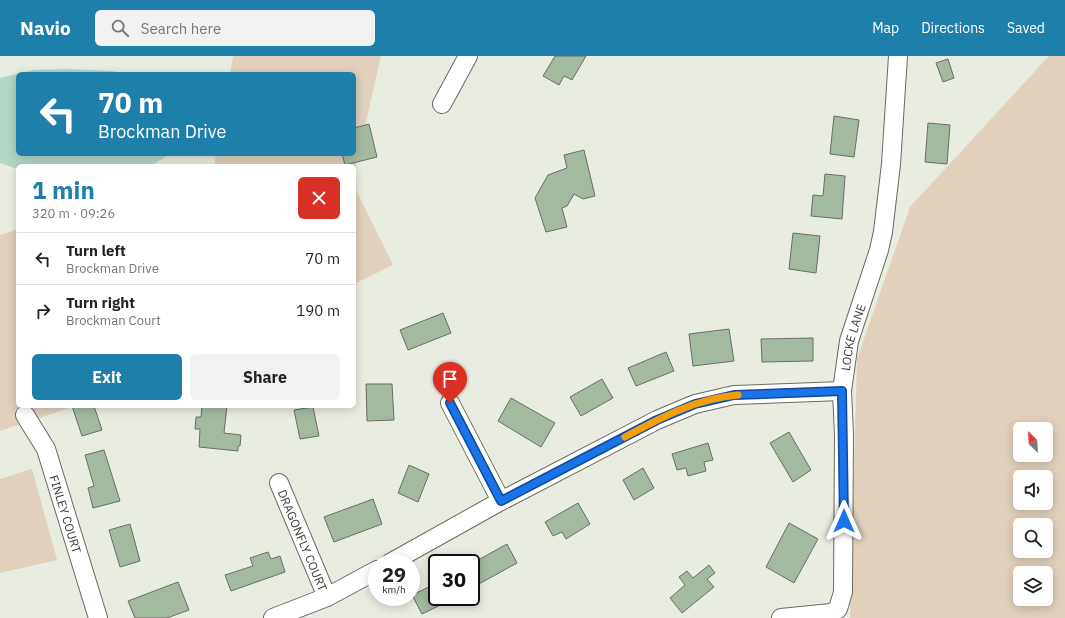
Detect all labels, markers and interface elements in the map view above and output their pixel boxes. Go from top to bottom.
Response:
search box [95,10,375,46]
text: Navio [20,16,71,40]
icon: search [109,17,131,39]
text: Search here [141,19,221,38]
text: Map [872,19,899,37]
text: Directions [921,19,985,37]
text: Saved [1007,19,1045,37]
text: 70 m [98,84,163,121]
icon: left [32,88,84,140]
text: Brockman Drive [98,120,226,143]
text: 1 min [32,174,95,206]
button: close [298,177,340,219]
text: 320 m · 09:26 [32,205,115,222]
text: Turn left [66,241,126,260]
icon: left [32,248,54,270]
text: 70 m [305,249,340,268]
text: Brockman Drive [66,260,159,277]
text: Turn right [66,293,135,312]
icon: right [32,300,54,322]
text: 190 m [296,301,340,320]
street label: LOCKE LANE [837,302,868,372]
text: Brockman Court [66,312,161,329]
button: Exit [32,354,182,400]
button: Share [190,354,340,400]
pin [433,362,467,403]
icon: arrive [439,368,461,390]
north arrow [1013,422,1053,462]
map controls [1013,422,1053,606]
button: sound [1013,470,1053,510]
street label: FINLEY COURT [47,473,85,555]
street label: DRAGONFLY COURT [275,487,331,593]
position arrow [823,500,865,542]
button: search [1013,518,1053,558]
speed limit sign: 30 [428,554,480,606]
text: 29 [382,561,406,588]
button: layers [1013,566,1053,606]
text: km/h [382,583,406,596]

